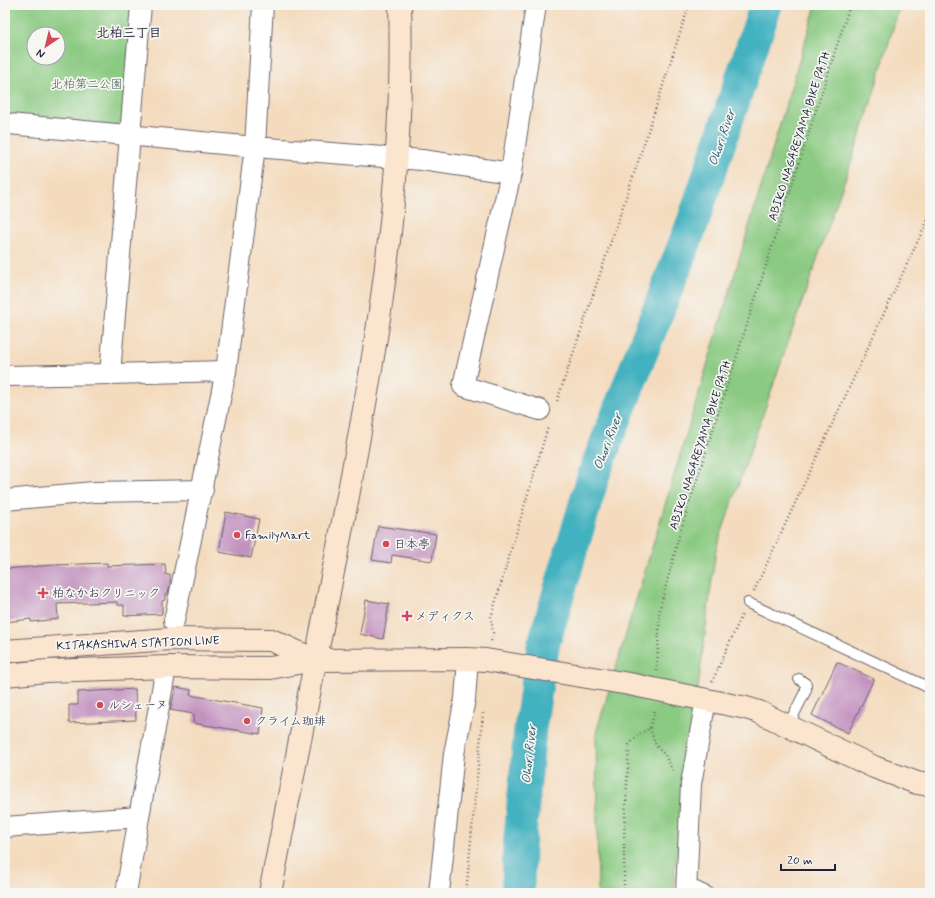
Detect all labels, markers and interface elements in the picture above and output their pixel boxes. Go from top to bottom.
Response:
district label: 北柏三丁目 [96,25,162,42]
north arrow [26,26,66,66]
text: N [34,46,48,61]
street label: ABIKO NAGAREYAMA BIKE PATH [765,49,835,223]
park label: 北柏第二公園 [51,77,123,93]
water label: Ohori River [705,105,741,168]
street label: ABIKO NAGAREYAMA BIKE PATH [666,358,736,532]
water label: Ohori River [590,409,627,472]
place label: FamilyMart [245,528,310,544]
marker: FamilyMart [232,530,242,540]
place label: 日本亭 [394,537,430,553]
marker: 日本亭 [381,539,391,549]
place label: 柏なかおクリニック [52,586,160,602]
marker: 柏なかおクリニック [37,587,49,599]
place label: メディクス [415,609,475,625]
marker: メディクス [402,611,412,621]
street label: KITAKASHIWA STATION LINE [56,633,220,655]
place label: ルシェーヌ [108,698,168,714]
marker: ルシェーヌ [95,700,105,710]
place label: クライム珈琲 [255,714,326,730]
marker: クライム珈琲 [242,716,252,726]
water label: Ohori River [518,722,541,784]
scale bar [781,846,835,872]
text: 20 m [787,853,813,869]

